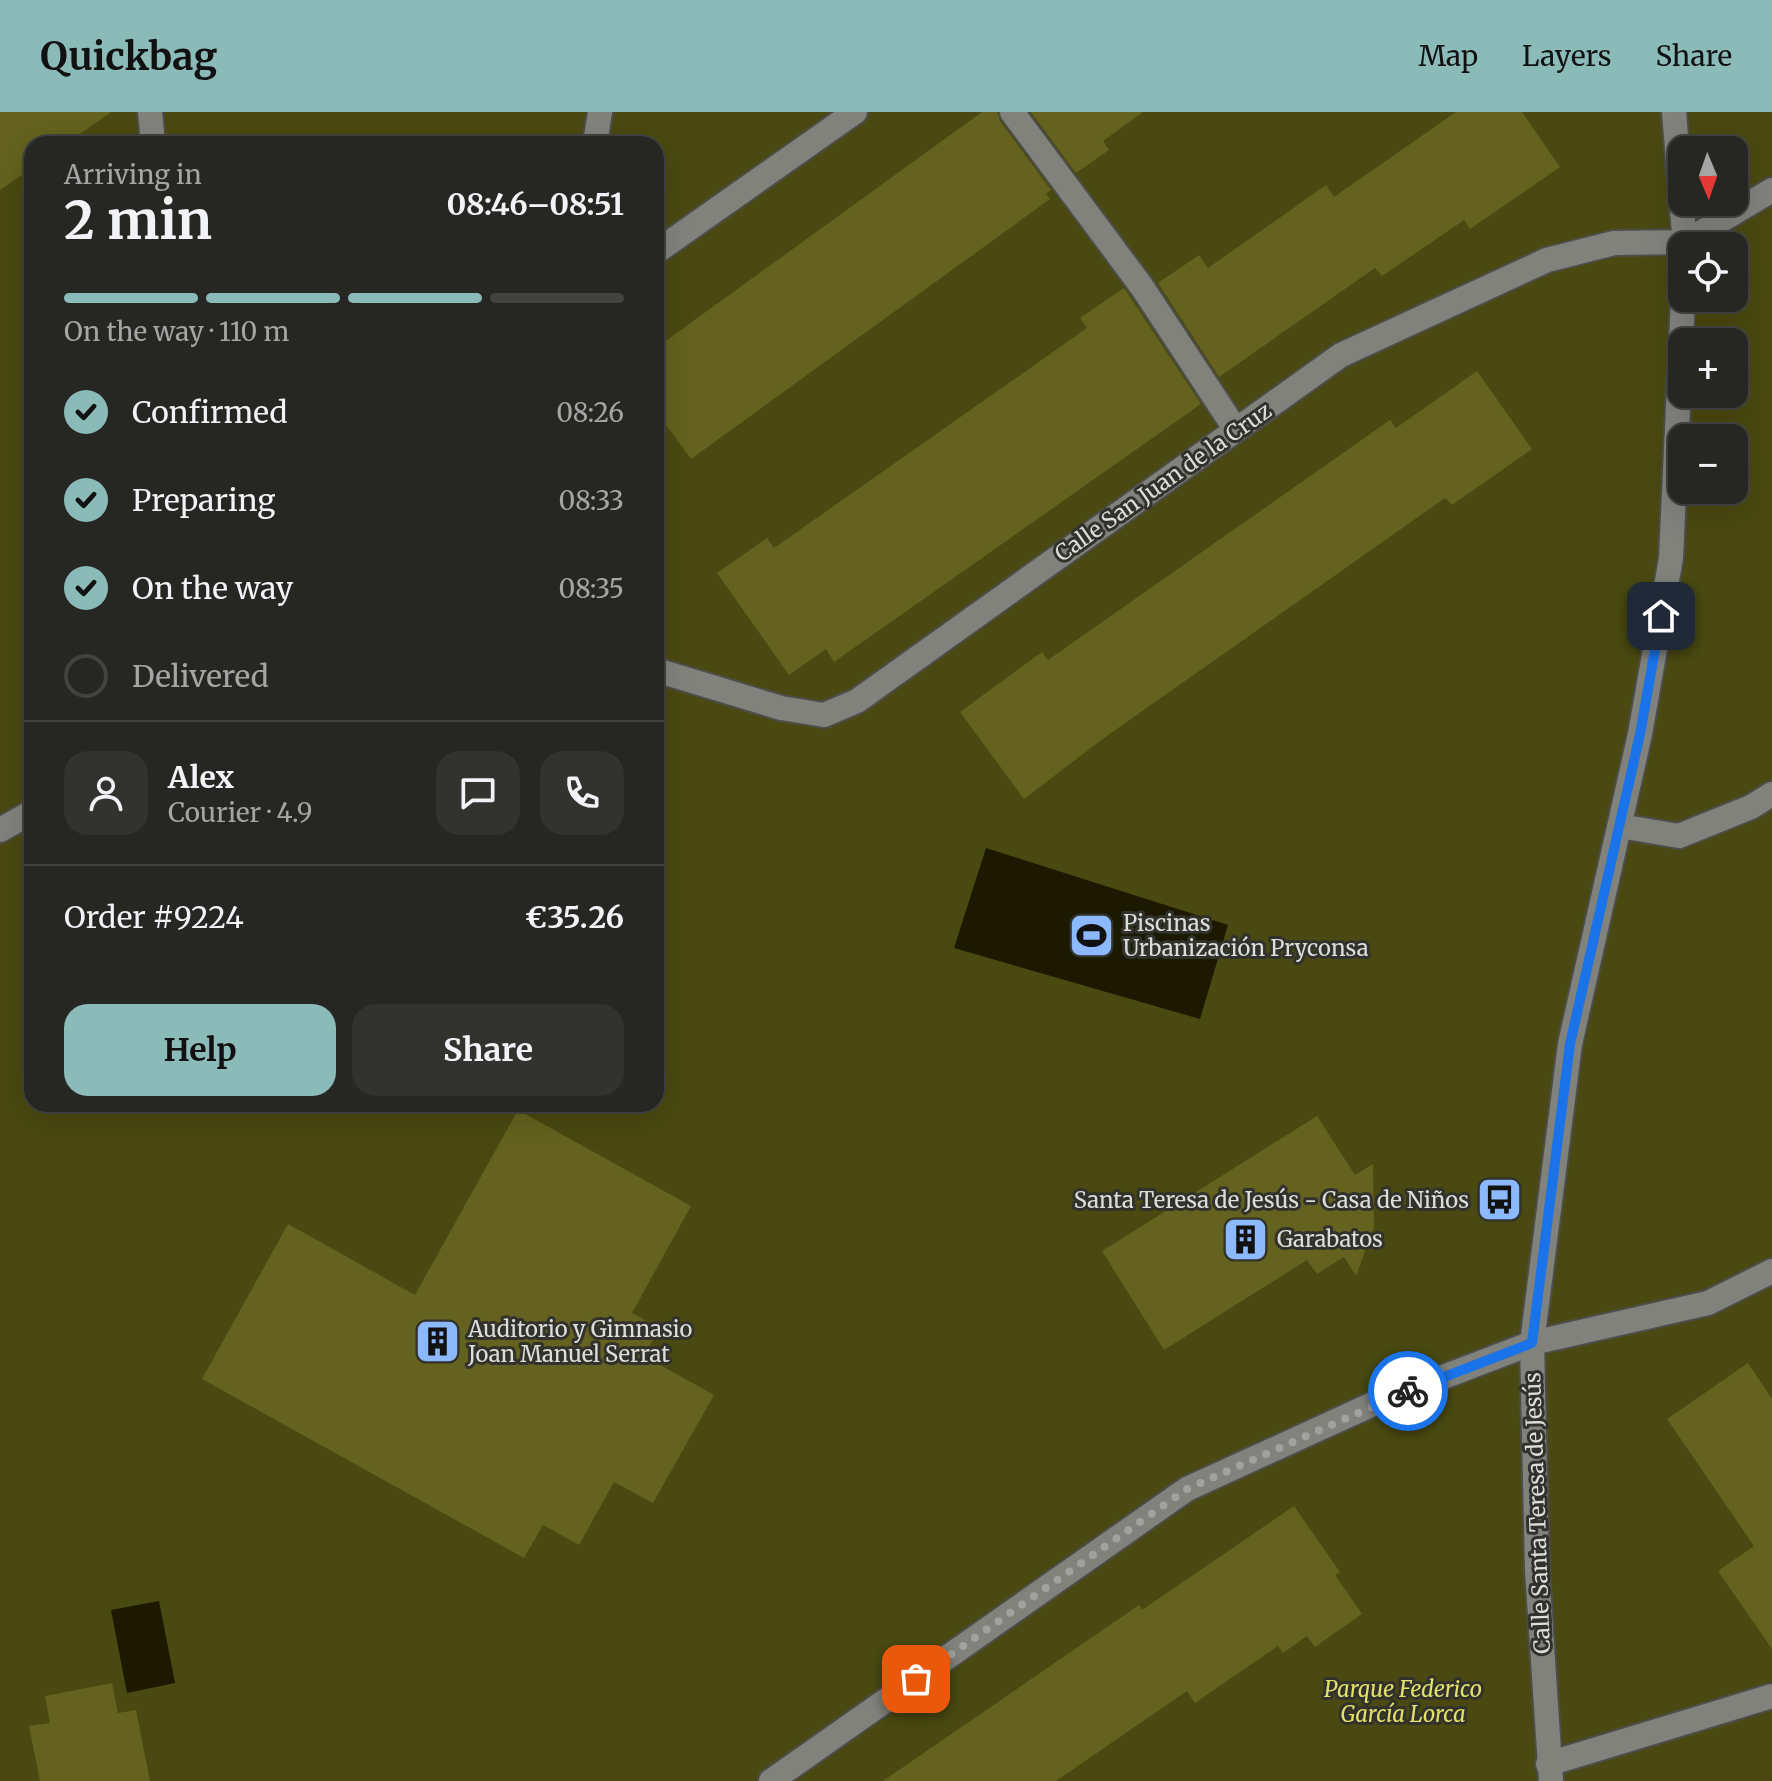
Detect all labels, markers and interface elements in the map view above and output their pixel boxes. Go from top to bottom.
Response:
text: Quickbag [40,33,217,80]
text: Map [1418,38,1478,74]
text: Layers [1522,38,1611,74]
text: Share [1655,38,1732,74]
north arrow [1668,136,1748,216]
map controls [1668,136,1748,504]
text: Arriving in [64,158,202,191]
text: 08:46–08:51 [447,185,624,223]
text: 2 min [64,188,212,253]
button: locate [1668,232,1748,312]
text: On the way · 110 m [64,315,289,348]
button: + [1668,328,1748,408]
icon: check [64,390,108,434]
text: Confirmed [132,393,287,431]
text: 08:26 [556,396,624,429]
street label: Calle San Juan de la Cruz [1049,396,1277,568]
button: − [1668,424,1748,504]
icon: check [64,478,108,522]
text: Preparing [132,481,275,519]
text: 08:33 [559,484,624,517]
icon: check [64,566,108,610]
text: On the way [132,569,293,607]
text: 08:35 [559,572,624,605]
pin [1627,582,1695,650]
icon: home [1639,594,1683,638]
text: Delivered [132,657,269,695]
button: person [64,751,148,835]
button: chat [436,751,520,835]
button: phone [540,751,624,835]
text: Alex [168,758,234,796]
text: Courier · 4.9 [168,796,312,829]
text: Order #9224 [64,898,244,936]
text: €35.26 [525,898,624,936]
place label: Piscinas Urbanización Pryconsa [1123,909,1369,962]
sports icon: Piscinas Urbanización Pryconsa [1068,912,1116,960]
button: Help [64,1004,336,1096]
button: Share [352,1004,624,1096]
bus stop icon: Santa Teresa de Jesús - Casa de Niños [1476,1176,1524,1224]
place label: Santa Teresa de Jesús - Casa de Niños [1074,1186,1469,1214]
building icon: Garabatos [1222,1215,1270,1263]
place label: Garabatos [1277,1225,1383,1253]
place label: Auditorio y Gimnasio Joan Manuel Serrat [467,1315,692,1368]
building icon: Auditorio y Gimnasio Joan Manuel Serrat [413,1318,461,1366]
courier [1368,1351,1448,1431]
icon: bike [1386,1369,1430,1413]
street label: Calle Santa Teresa de Jesús [1518,1372,1556,1654]
pin [882,1645,950,1713]
icon: bag [894,1657,938,1701]
park label: Parque Federico García Lorca [1324,1675,1482,1728]

